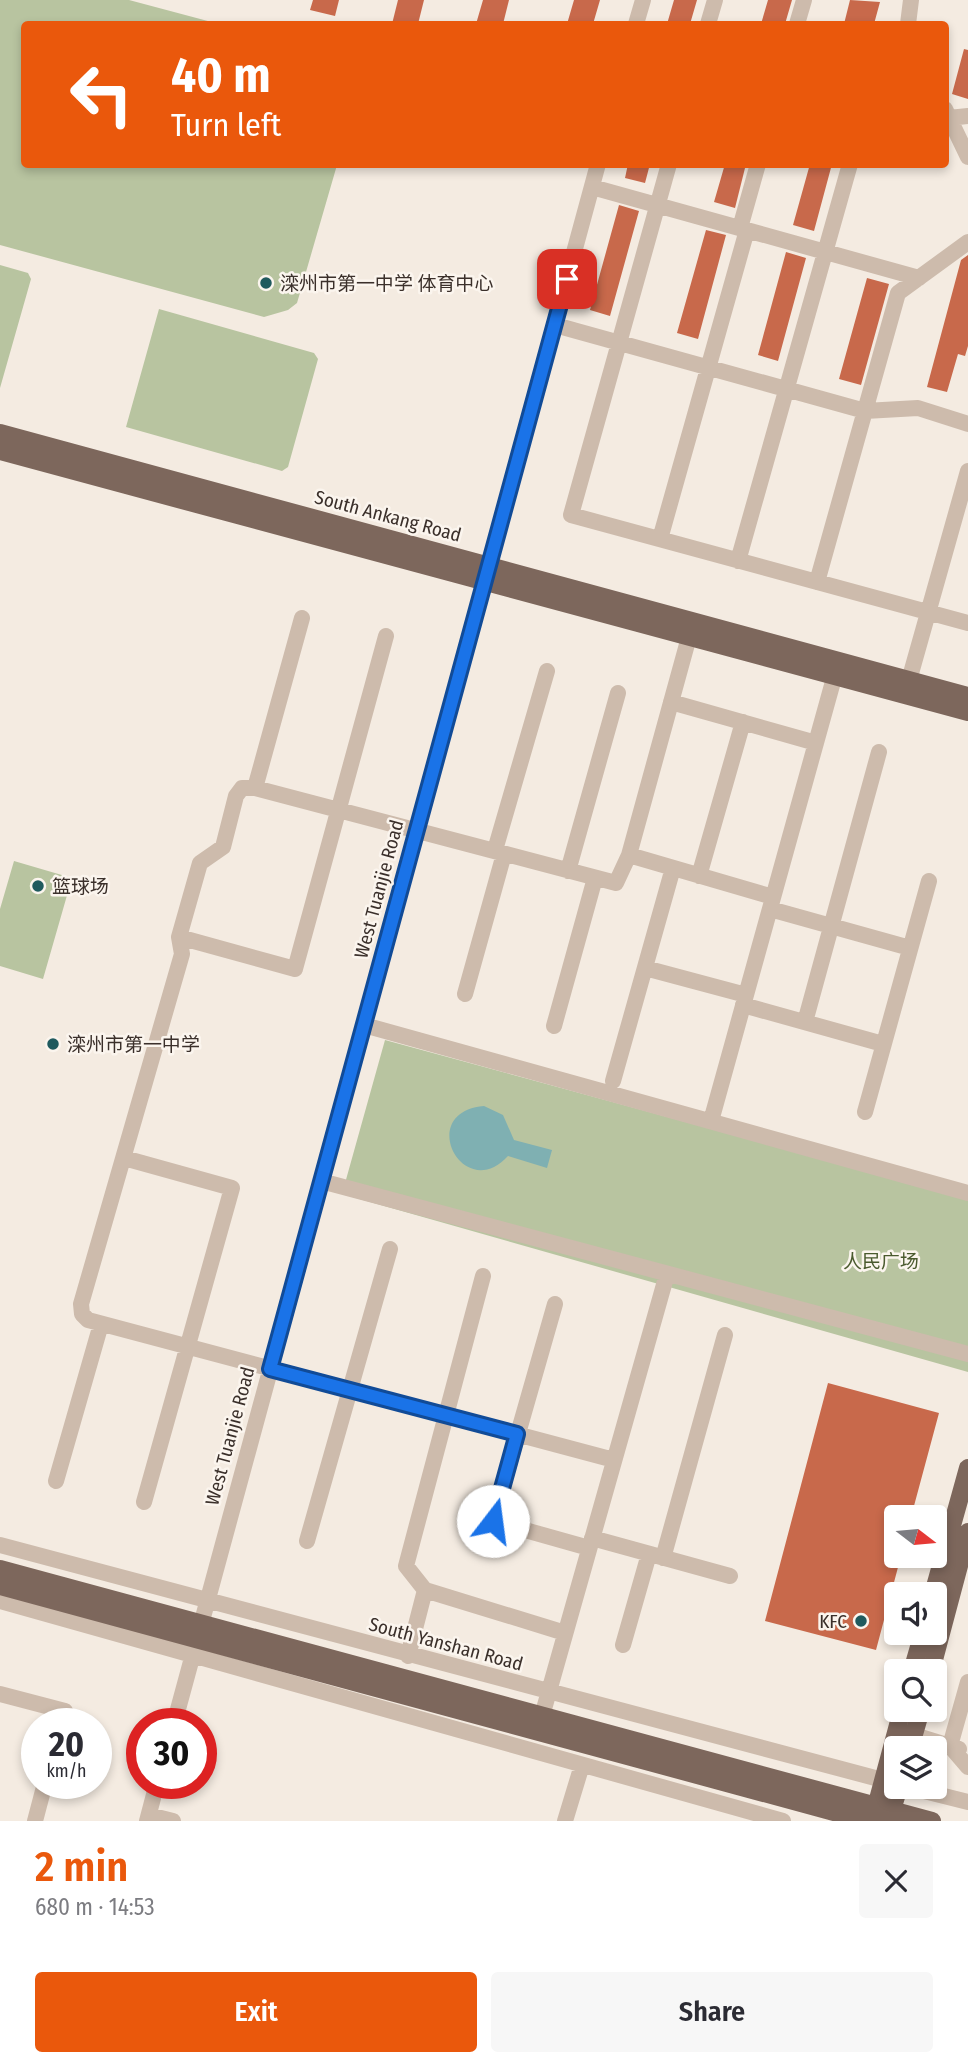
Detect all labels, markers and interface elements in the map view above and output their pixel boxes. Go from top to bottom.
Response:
text: 40 m [171,46,271,105]
icon: left [56,49,147,140]
text: Turn left [171,106,281,144]
pin [537,249,597,309]
icon: arrive [548,260,586,298]
place label: 滦州市第一中学 体育中心 [280,272,493,295]
marker: 滦州市第一中学 体育中心 [258,275,274,291]
street label: South Ankang Road [312,485,464,547]
street label: West Tuanjie Road [349,817,409,961]
place label: 篮球场 [52,875,109,898]
marker: 篮球场 [30,878,46,894]
place label: 滦州市第一中学 [67,1033,200,1056]
marker: 滦州市第一中学 [45,1036,61,1052]
park label: 人民广场 [843,1250,919,1273]
street label: West Tuanjie Road [200,1364,260,1508]
position arrow [456,1484,530,1558]
north arrow [884,1505,947,1568]
map controls [884,1505,947,1799]
button: sound [884,1582,947,1645]
place label: KFC [819,1610,847,1633]
street label: South Yanshan Road [366,1612,526,1676]
marker: KFC [853,1613,869,1629]
button: search [884,1659,947,1722]
speed limit sign: 30 [126,1708,217,1799]
text: 20 [49,1723,84,1765]
button: layers [884,1736,947,1799]
text: km/h [46,1760,87,1782]
text: 2 min [35,1842,128,1892]
button: close [859,1844,933,1918]
text: 680 m · 14:53 [35,1893,155,1921]
button: Exit [35,1972,477,2052]
button: Share [491,1972,933,2052]

